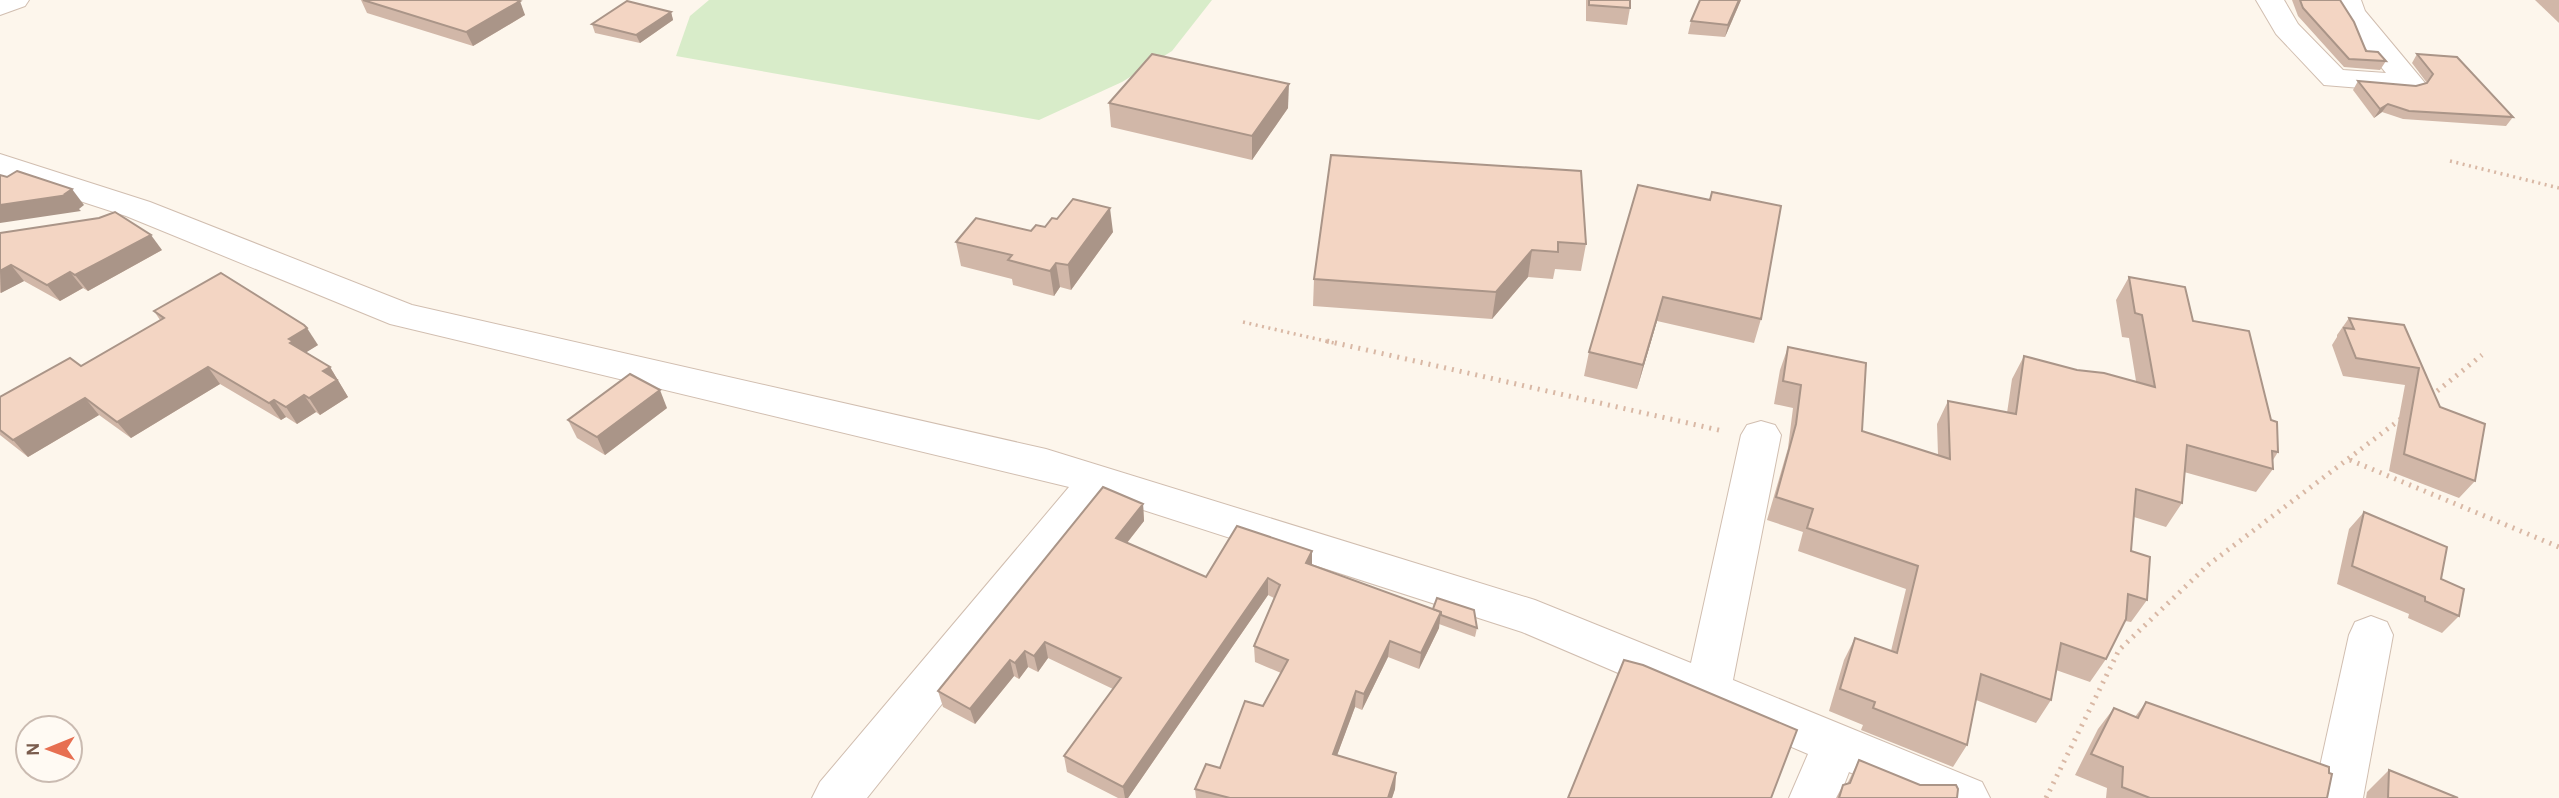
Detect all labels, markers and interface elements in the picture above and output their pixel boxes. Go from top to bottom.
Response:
north arrow [14,714,84,784]
text: N [24,742,43,756]

